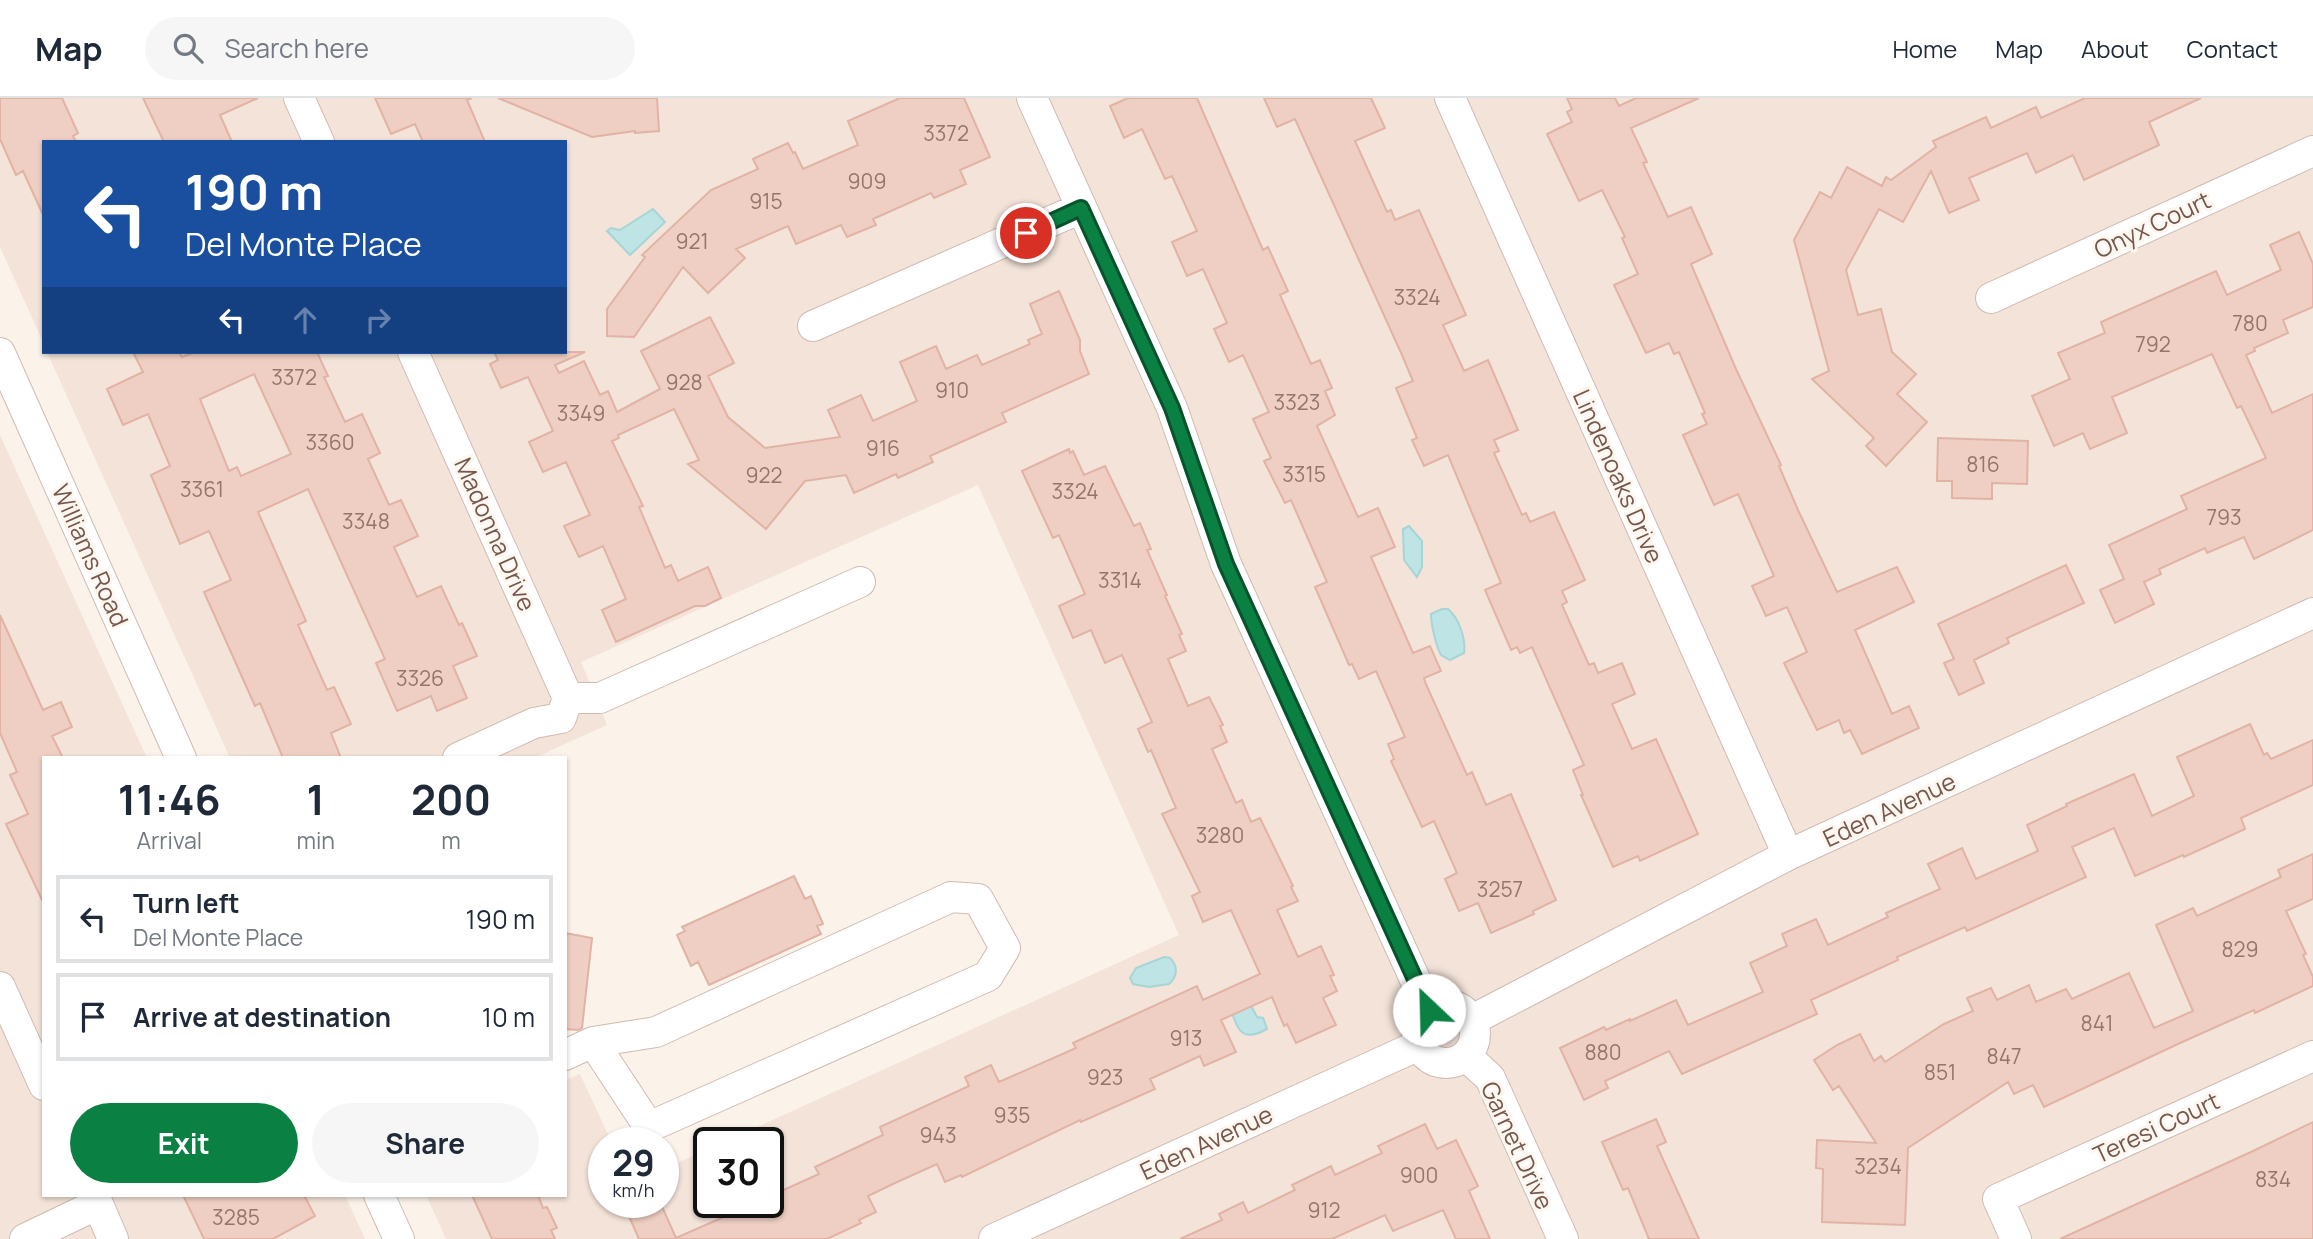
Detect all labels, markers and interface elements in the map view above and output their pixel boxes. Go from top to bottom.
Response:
search box [145,17,635,80]
text: Map [35,26,103,71]
icon: search [169,29,207,67]
text: Search here [225,30,369,66]
text: Home [1892,32,1957,65]
text: Map [1995,32,2043,65]
text: About [2081,32,2149,65]
text: Contact [2187,32,2278,65]
house number: 3372 [923,119,969,147]
text: 190 m [185,158,323,225]
house number: 909 [848,167,886,195]
icon: left [70,168,161,259]
street label: Onyx Court [2088,183,2216,265]
house number: 915 [749,187,783,215]
pin [996,203,1056,263]
icon: arrive [1007,214,1045,252]
text: Del Monte Place [185,222,422,266]
house number: 921 [675,227,709,255]
house number: 3324 [1393,283,1441,311]
icon: left [213,301,251,339]
icon: ahead [286,301,324,339]
icon: right [359,301,397,339]
house number: 780 [2232,309,2268,337]
house number: 792 [2135,330,2171,358]
house number: 3372 [271,363,317,391]
house number: 928 [665,368,703,396]
house number: 910 [935,376,969,404]
street label: Lindenoaks Drive [1566,384,1672,568]
house number: 3323 [1274,388,1320,416]
house number: 3349 [557,399,605,427]
house number: 3360 [305,428,355,456]
house number: 916 [866,434,900,462]
house number: 816 [1966,450,2000,478]
street label: Madonna Drive [447,452,545,616]
house number: 3315 [1282,460,1326,488]
house number: 922 [746,461,782,489]
house number: 3361 [180,475,224,503]
house number: 3324 [1051,477,1099,505]
street label: Williams Road [45,479,137,631]
house number: 793 [2206,503,2242,531]
house number: 3348 [342,507,390,535]
house number: 3314 [1098,566,1142,594]
house number: 3326 [396,664,444,692]
street label: Eden Avenue [1817,764,1961,854]
text: 11:46 [118,770,221,828]
text: 1 [307,770,325,828]
text: 200 [411,770,491,828]
house number: 3280 [1196,821,1244,849]
text: Arrival [136,824,202,856]
text: min [297,824,335,856]
text: m [441,824,461,856]
house number: 3257 [1477,875,1523,903]
text: Turn left [133,885,240,921]
icon: left [74,900,112,938]
text: 190 m [466,901,535,937]
text: Del Monte Place [133,921,303,953]
house number: 829 [2221,935,2259,963]
position arrow [1392,973,1466,1047]
icon: arrive [74,998,112,1036]
text: Arrive at destination [133,999,391,1035]
text: 10 m [482,999,535,1035]
house number: 841 [2081,1009,2113,1037]
house number: 913 [1170,1024,1202,1052]
house number: 880 [1584,1038,1622,1066]
house number: 847 [1986,1042,2022,1070]
house number: 851 [1924,1058,1956,1086]
house number: 923 [1087,1063,1123,1091]
street label: Garnet Drive [1474,1076,1562,1214]
street label: Teresi Court [2088,1083,2224,1171]
street label: Eden Avenue [1134,1097,1278,1187]
house number: 935 [994,1101,1030,1129]
button: Exit [70,1103,298,1183]
button: Share [312,1103,539,1183]
house number: 943 [919,1121,957,1149]
speed limit sign: 30 [693,1127,784,1218]
text: 29 [612,1139,655,1187]
house number: 3234 [1854,1152,1902,1180]
house number: 900 [1400,1161,1438,1189]
house number: 834 [2255,1165,2291,1193]
text: km/h [613,1178,654,1202]
house number: 912 [1307,1196,1341,1224]
house number: 3285 [212,1203,260,1231]

